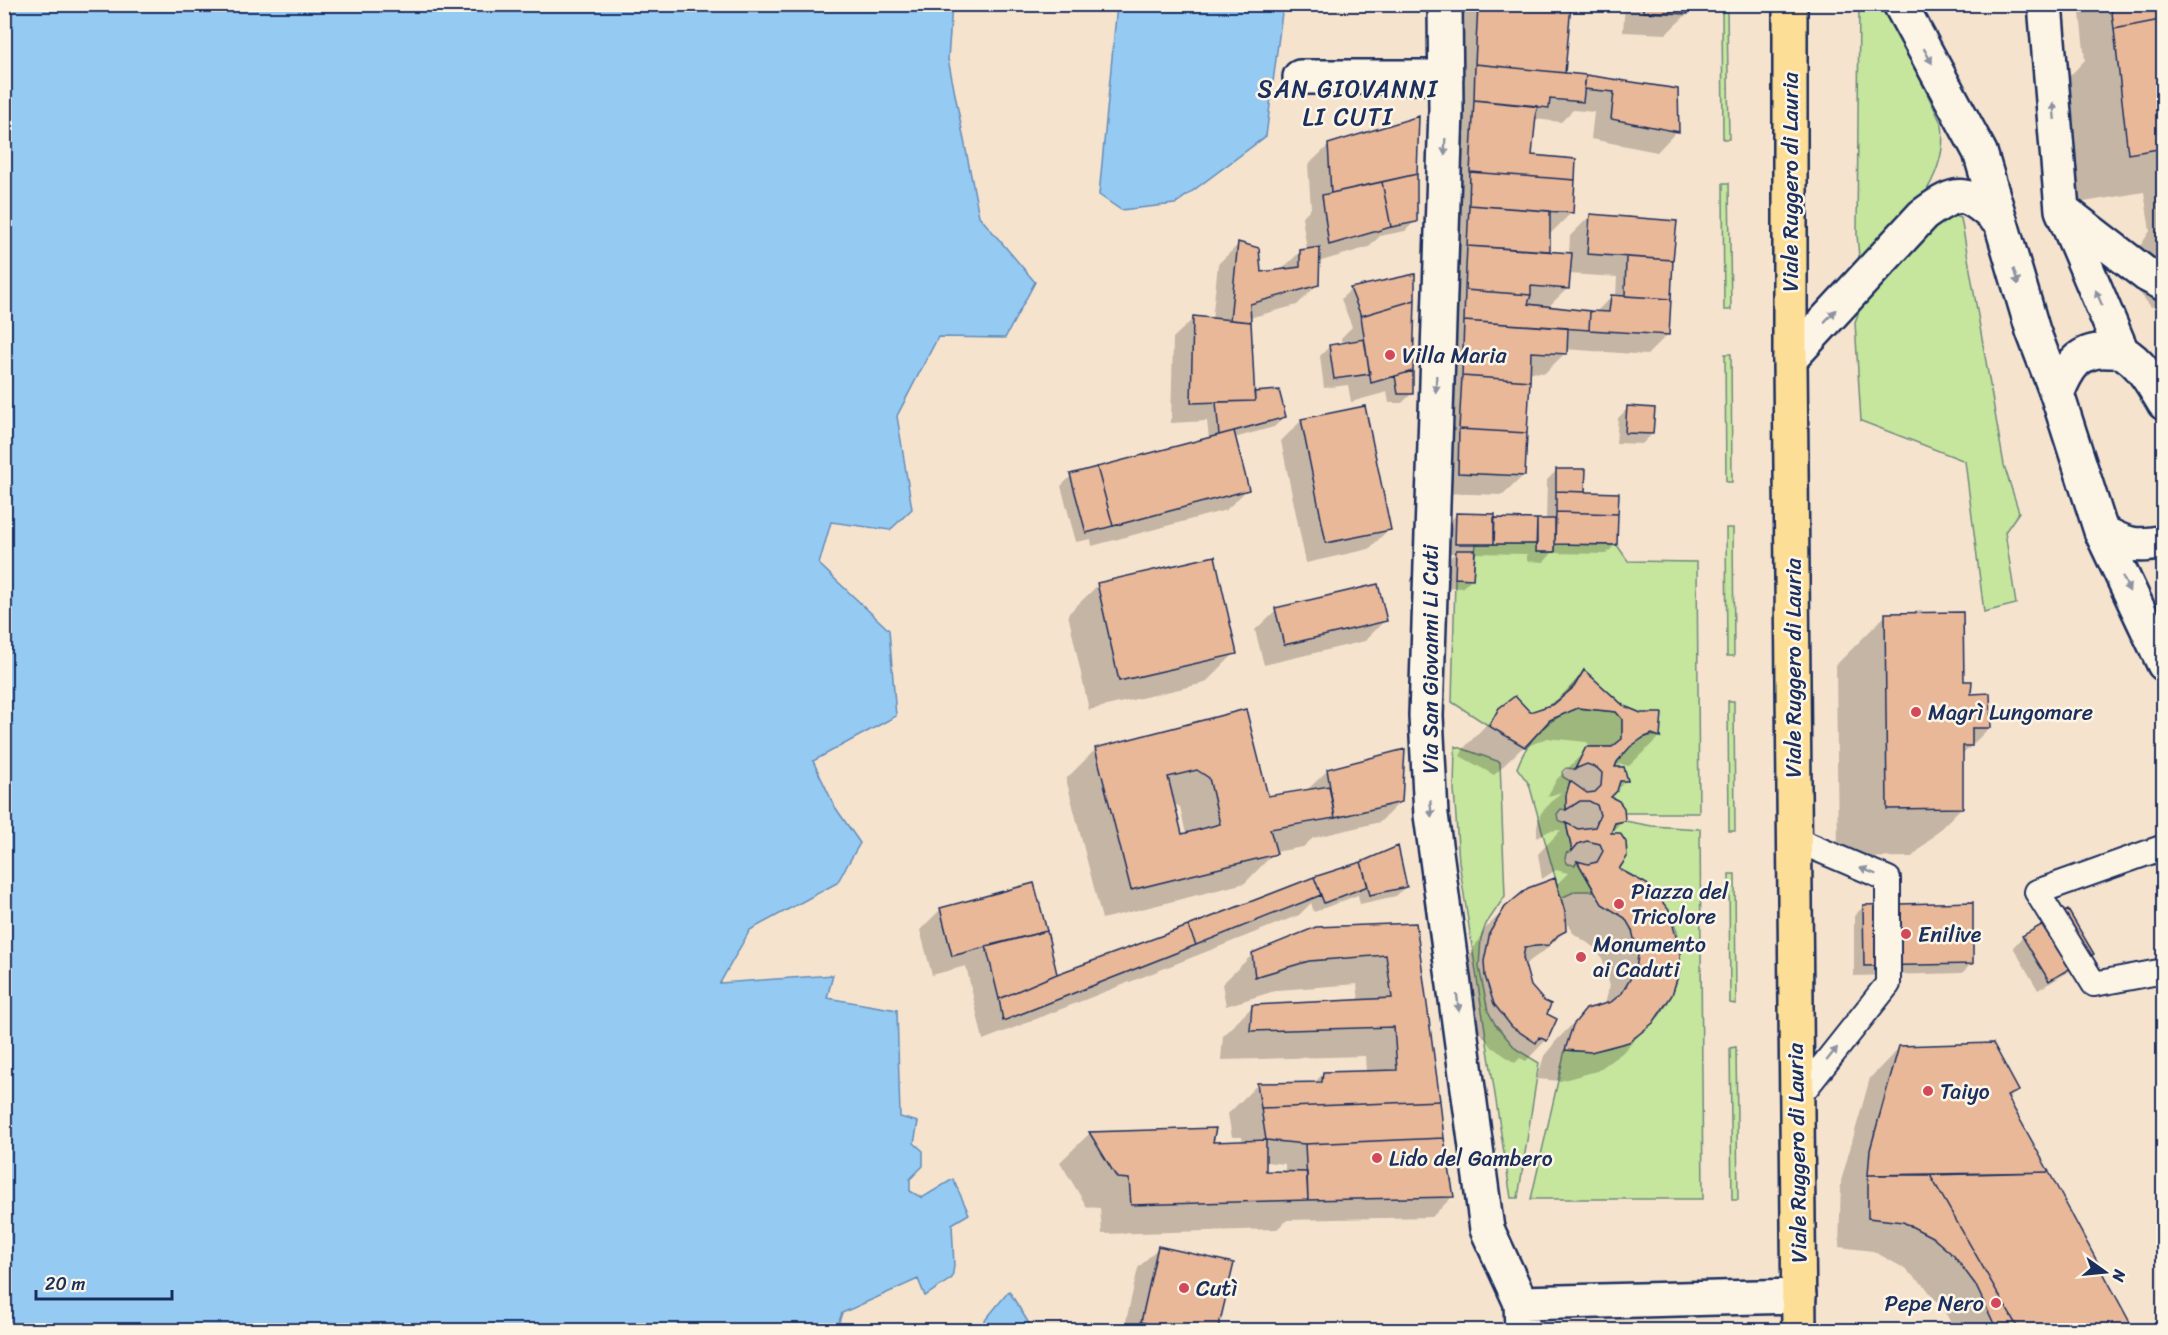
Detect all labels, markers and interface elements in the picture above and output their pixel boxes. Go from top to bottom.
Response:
one-way arrow [1923,48,1933,65]
district label: SAN GIOVANNI LI CUTI [1258,68,1438,138]
street label: Viale Ruggero di Lauria [1771,71,1810,292]
one-way arrow [2049,101,2059,120]
one-way arrow [1440,137,1449,156]
one-way arrow [2012,268,2021,286]
one-way arrow [2094,289,2103,307]
one-way arrow [1823,309,1836,324]
place label: Villa Maria [1402,336,1507,375]
marker: Villa Maria [1383,348,1397,362]
one-way arrow [1431,374,1440,393]
street label: Via San Giovanni Li Cuti [1411,543,1450,774]
street label: Viale Ruggero di Lauria [1774,557,1813,778]
one-way arrow [2122,576,2131,593]
place label: Magrì Lungomare [1928,693,2093,732]
marker: Magrì Lungomare [1909,705,1923,719]
one-way arrow [1426,800,1436,819]
one-way arrow [1859,865,1877,875]
place label: Piazza del Tricolore [1631,872,1729,936]
marker: Piazza del Tricolore [1612,897,1626,911]
place label: Enilive [1918,915,1982,954]
place label: Monumento ai Caduti [1593,925,1706,989]
marker: Enilive [1899,927,1913,941]
marker: Monumento ai Caduti [1574,950,1588,964]
one-way arrow [1453,993,1462,1012]
street label: Viale Ruggero di Lauria [1776,1042,1818,1263]
one-way arrow [1826,1046,1839,1062]
place label: Taiyo [1940,1072,1990,1111]
marker: Taiyo [1921,1084,1935,1098]
place label: Lido del Gambero [1389,1139,1553,1178]
marker: Lido del Gambero [1370,1151,1384,1165]
north arrow [2075,1242,2135,1302]
scale bar [36,1263,172,1301]
text: N [2103,1266,2135,1286]
text: 20 m [45,1268,85,1300]
place label: Cutì [1196,1269,1237,1308]
marker: Cutì [1177,1281,1191,1295]
place label: Pepe Nero [1884,1284,1984,1323]
marker: Pepe Nero [1989,1296,2003,1310]

